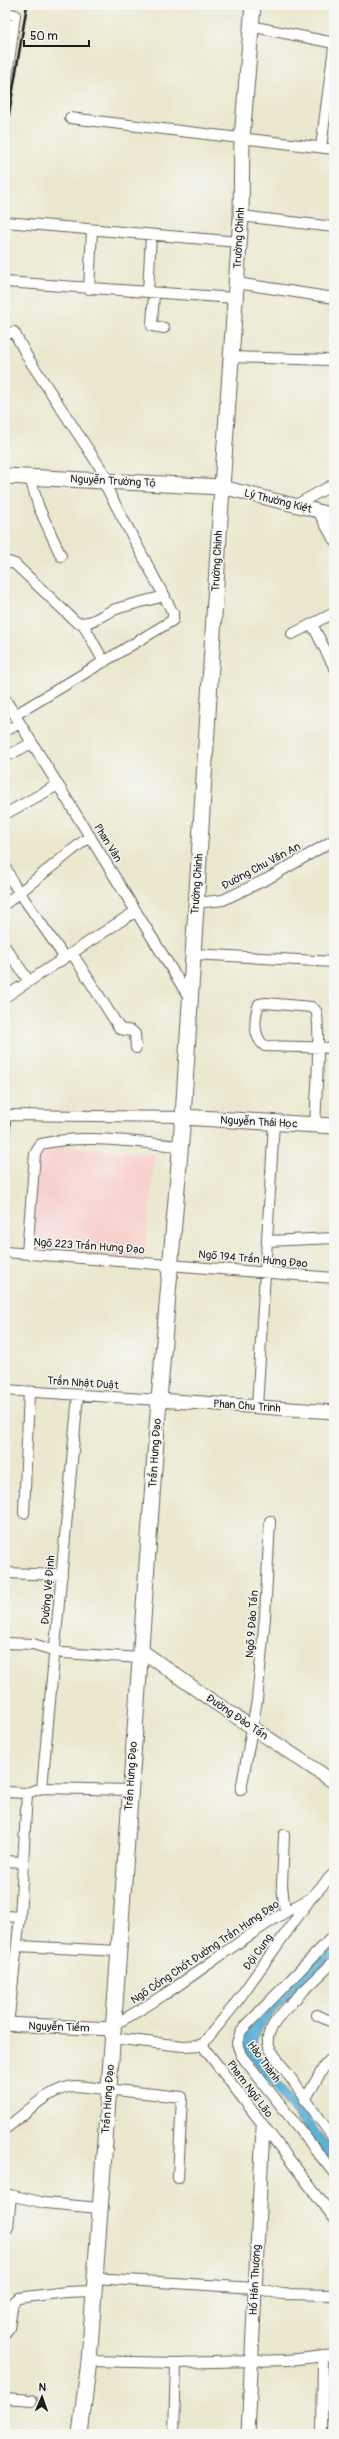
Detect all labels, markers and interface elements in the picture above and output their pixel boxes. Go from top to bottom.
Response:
scale bar [24,22,89,48]
text: 50 m [30,29,58,44]
street label: Trường Chinh [231,207,247,269]
street label: Nguyễn Trường Tộ [70,471,156,490]
street label: Lý Thường Kiệt [243,486,314,516]
street label: Trường Chinh [209,530,225,592]
street label: Phan Vân [91,822,125,864]
street label: Đường Chu Văn An [219,840,303,892]
street label: Trường Chinh [188,853,206,915]
street label: Nguyễn Thái Học [220,1112,299,1131]
street label: Ngõ 223 Trần Hưng Đạo [33,1235,145,1256]
street label: Ngõ 194 Trần Hưng Đạo [198,1247,308,1270]
street label: Trần Nhật Duật [47,1373,120,1392]
street label: Phan Chu Trinh [213,1397,281,1415]
street label: Trần Hưng Đạo [145,1418,164,1488]
street label: Đường Vệ Định [38,1555,58,1625]
street label: Ngõ 9 Đào Tấn [243,1590,261,1658]
street label: Đường Đào Tấn [203,1691,271,1743]
street label: Trần Hưng Đạo [121,1741,140,1811]
street label: Ngõ Cổng Chốt Đường Trần Hưng Đạo [128,1896,282,2007]
street label: Đội Cung [240,1931,276,1973]
street label: Nguyễn Tiềm [28,2018,90,2035]
street label: Hào Thành [245,2039,283,2085]
street label: Phạm Ngũ Lão [224,2058,276,2120]
street label: Trần Hưng Đạo [98,2064,117,2134]
street label: Hồ Hán Thương [247,2244,263,2316]
north arrow [22,2377,62,2417]
text: N [38,2381,47,2394]

